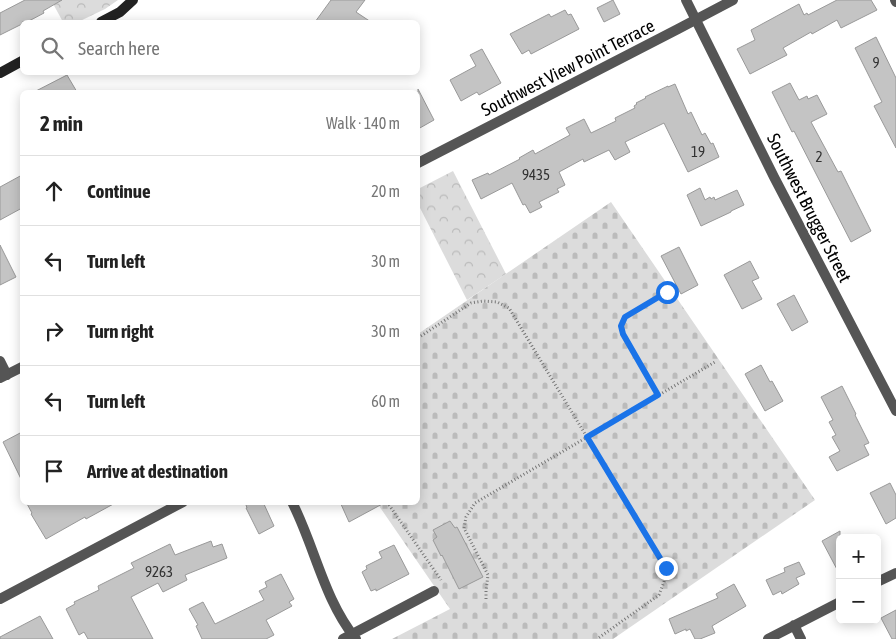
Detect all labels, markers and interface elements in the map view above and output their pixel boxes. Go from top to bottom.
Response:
street label: Southwest View Point Terrace [478,15,658,120]
search box [20,20,420,75]
icon: search [38,34,66,62]
text: Search here [78,37,160,59]
house number: 9 [872,54,880,71]
text: 2 min [40,111,83,135]
text: Walk · 140 m [326,114,400,132]
street label: Southwest Brugger Street [763,130,856,286]
house number: 19 [691,143,705,160]
house number: 2 [815,148,823,165]
house number: 9435 [522,166,550,183]
icon: ahead [40,177,68,205]
text: Continue [87,180,151,202]
text: 20 m [371,182,400,200]
icon: left [40,247,68,275]
text: Turn left [87,250,145,272]
text: 30 m [371,252,400,270]
route start [656,281,679,304]
icon: right [40,317,68,345]
text: Turn right [87,320,154,342]
text: 30 m [371,322,400,340]
icon: left [40,387,68,415]
text: Turn left [87,390,145,412]
text: 60 m [371,392,400,410]
icon: arrive [40,457,68,485]
text: Arrive at destination [87,460,228,482]
map controls [836,534,881,624]
button: + [836,534,881,579]
route end [655,557,678,580]
house number: 9263 [145,563,173,580]
button: − [836,579,881,624]

